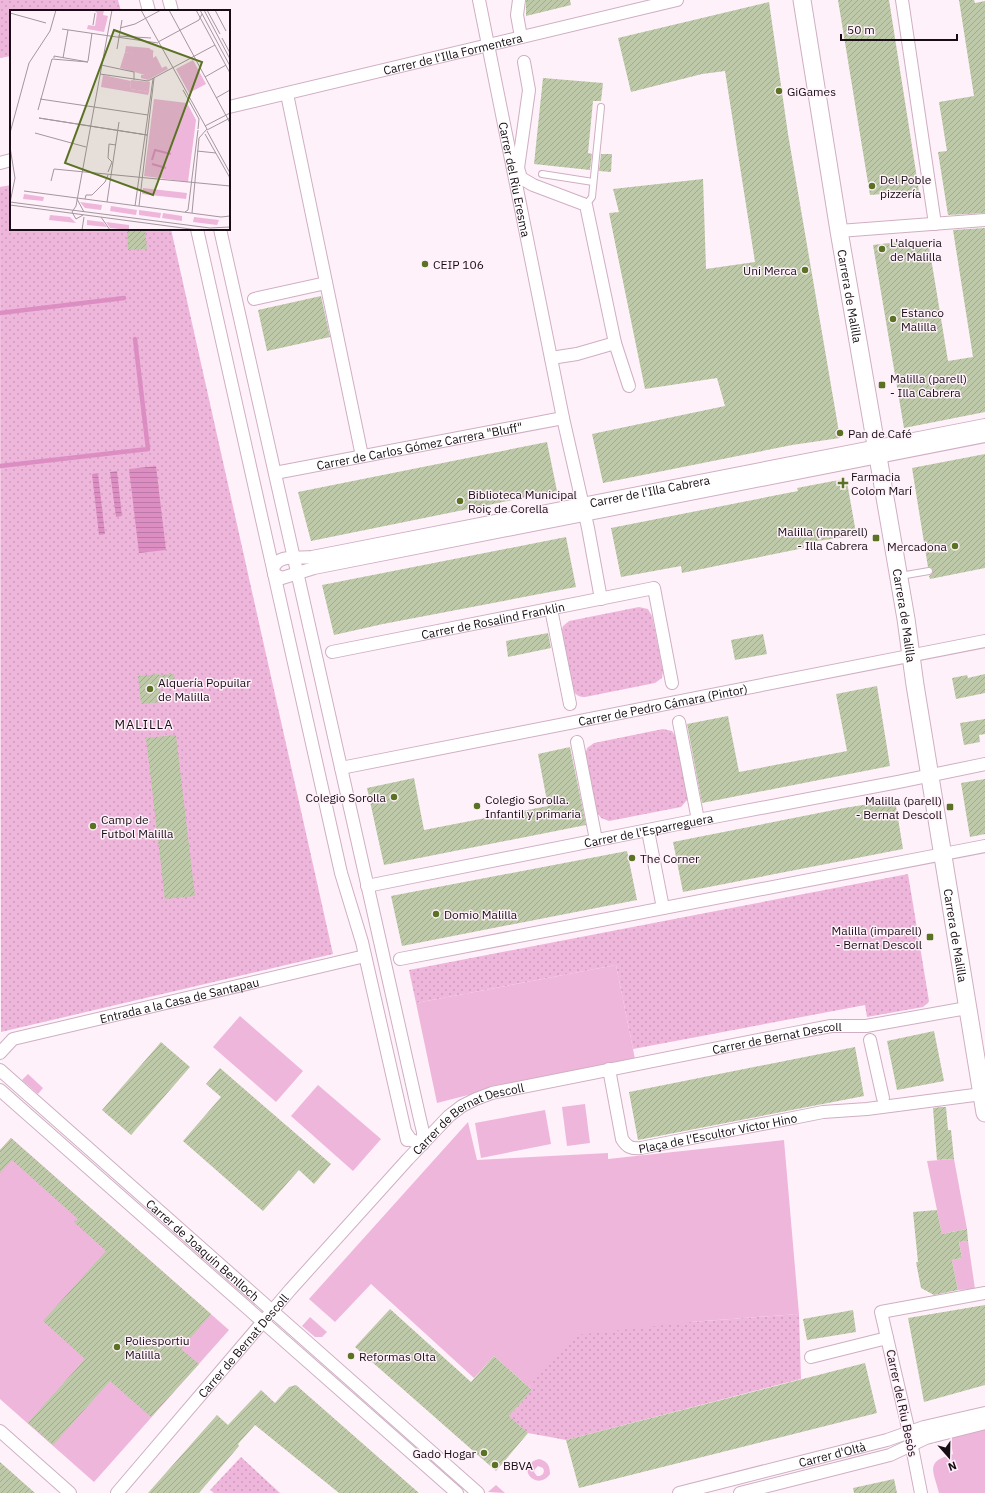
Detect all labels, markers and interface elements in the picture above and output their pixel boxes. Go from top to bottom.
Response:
inset map [10,10,230,230]
scale bar [841,16,957,42]
text: 50 m [847,22,875,37]
street label: Carrer de l'Illa Formentera [382,30,524,77]
place label: GiGames [787,84,836,99]
marker: GiGames [774,86,784,96]
street label: Carrer del Riu Eresma [496,120,534,239]
place label: Del Poble pizzería [880,172,932,201]
marker: Del Poble pizzería [867,181,877,191]
place label: L'alqueria de Malilla [890,235,943,264]
marker: L'alqueria de Malilla [877,244,887,254]
street label: Carrera de Malilla [835,248,866,345]
place label: CEIP 106 [433,257,484,272]
marker: CEIP 106 [420,259,430,269]
place label: Uni Merca [743,263,798,278]
marker: Uni Merca [800,265,810,275]
place label: Estanco Malilla [901,305,944,334]
marker: Estanco Malilla [888,314,898,324]
place label: Malilla (parell) - Illa Cabrera [890,371,967,400]
marker: Malilla (parell) - Illa Cabrera [877,380,887,390]
street label: Carrer de Carlos Gómez Carrera "Bluff" [315,418,524,472]
place label: Pan de Café [848,426,912,441]
marker: Pan de Café [835,428,845,438]
place label: Farmacia Colom Marí [851,469,912,498]
street label: Carrer de l'Illa Cabrera [588,472,712,510]
marker: Farmacia Colom Marí [838,478,848,488]
place label: Biblioteca Municipal Roiç de Corella [468,487,577,516]
marker: Biblioteca Municipal Roiç de Corella [455,496,465,506]
place label: Malilla (imparell) - Illa Cabrera [778,524,869,553]
marker: Malilla (imparell) - Illa Cabrera [871,533,881,543]
place label: Mercadona [887,539,948,554]
marker: Mercadona [950,541,960,551]
street label: Carrera de Malilla [890,567,919,664]
street label: Carrer de Rosalind Franklin [420,598,566,642]
place label: Alquería Popuilar de Malilla [158,675,251,704]
street label: Carrer de Pedro Cámara (Pintor) [577,681,749,729]
marker: Alquería Popuilar de Malilla [145,684,155,694]
district label: MALILLA [114,716,174,733]
place label: Colegio Sorolla [305,790,387,805]
marker: Colegio Sorolla [389,792,399,802]
place label: Colegio Sorolla. Infantil y primaria [485,792,582,821]
place label: Malilla (parell) - Bernat Descoll [856,793,942,822]
marker: Colegio Sorolla. Infantil y primaria [472,801,482,811]
marker: Malilla (parell) - Bernat Descoll [945,802,955,812]
street label: Carrer de l'Esparreguera [583,810,715,850]
place label: Camp de Futbol Malilla [101,812,174,841]
marker: Camp de Futbol Malilla [88,821,98,831]
place label: The Corner [640,851,700,866]
marker: The Corner [627,853,637,863]
street label: Carrera de Malilla [941,887,971,984]
place label: Domio Malilla [444,907,518,922]
marker: Domio Malilla [431,909,441,919]
place label: Malilla (imparell) - Bernat Descoll [832,923,922,952]
marker: Malilla (imparell) - Bernat Descoll [925,932,935,942]
street label: Entrada a la Casa de Santapau [98,974,261,1026]
street label: Carrer de Bernat Descoll [711,1019,842,1057]
street label: Carrer de Bernat Descoll [409,1079,525,1158]
street label: Plaça de l'Escultor Víctor Hino [637,1110,799,1156]
street label: Carrer de Joaquín Benlloch [143,1196,263,1304]
street label: Carrer de Bernat Descoll [194,1290,291,1400]
place label: Poliesportiu Malilla [125,1333,190,1362]
marker: Poliesportiu Malilla [112,1342,122,1352]
street label: Carrer del Riu Besòs [883,1348,921,1458]
place label: Reformas Olta [359,1349,437,1364]
marker: Reformas Olta [346,1351,356,1361]
north arrow [929,1437,969,1477]
street label: Carrer d'Oltà [797,1438,868,1470]
place label: Gado Hogar [412,1446,477,1461]
marker: Gado Hogar [479,1448,489,1458]
place label: BBVA [503,1458,533,1473]
text: N [946,1458,959,1474]
marker: BBVA [490,1460,500,1470]

